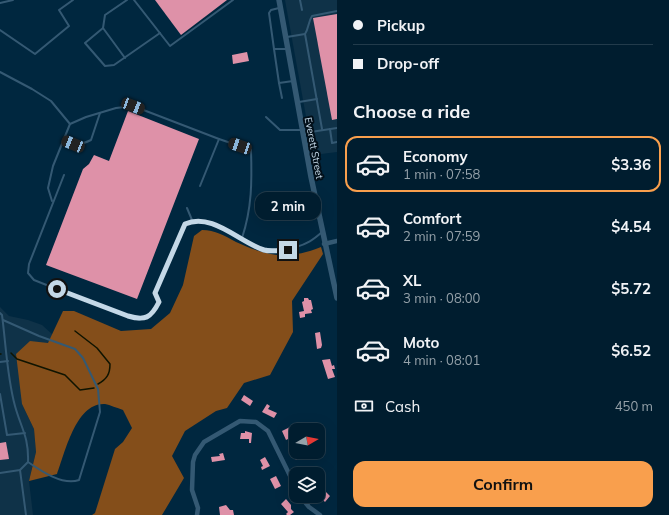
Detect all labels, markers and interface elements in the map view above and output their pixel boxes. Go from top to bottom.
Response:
text: Pickup [377,16,425,35]
text: Drop-off [377,54,439,73]
car [120,96,146,116]
text: Choose a ride [353,100,470,123]
street label: Everett Street [302,116,326,180]
car [60,134,86,154]
car [227,136,253,156]
icon: car [355,146,391,182]
text: Economy [403,147,468,166]
text: $3.36 [611,155,651,174]
text: 1 min · 07:58 [403,166,480,182]
callout: 2 min [255,192,321,220]
text: 2 min [271,198,305,214]
icon: car [355,208,391,244]
text: Comfort [403,209,461,228]
text: $4.54 [611,217,651,236]
text: 2 min · 07:59 [403,228,480,244]
route end [279,241,297,259]
icon: car [355,270,391,306]
text: XL [403,271,421,290]
text: $5.72 [611,279,651,298]
route start [48,280,66,298]
text: 3 min · 08:00 [403,290,480,306]
icon: car [355,332,391,368]
text: Moto [403,333,439,352]
text: $6.52 [611,341,651,360]
text: 4 min · 08:01 [403,352,480,368]
icon: cash [353,395,375,417]
text: Cash [385,397,420,416]
text: 450 m [615,398,653,414]
north arrow [289,423,325,459]
map controls [289,423,325,503]
button: Confirm [353,461,653,507]
button: layers [289,467,325,503]

